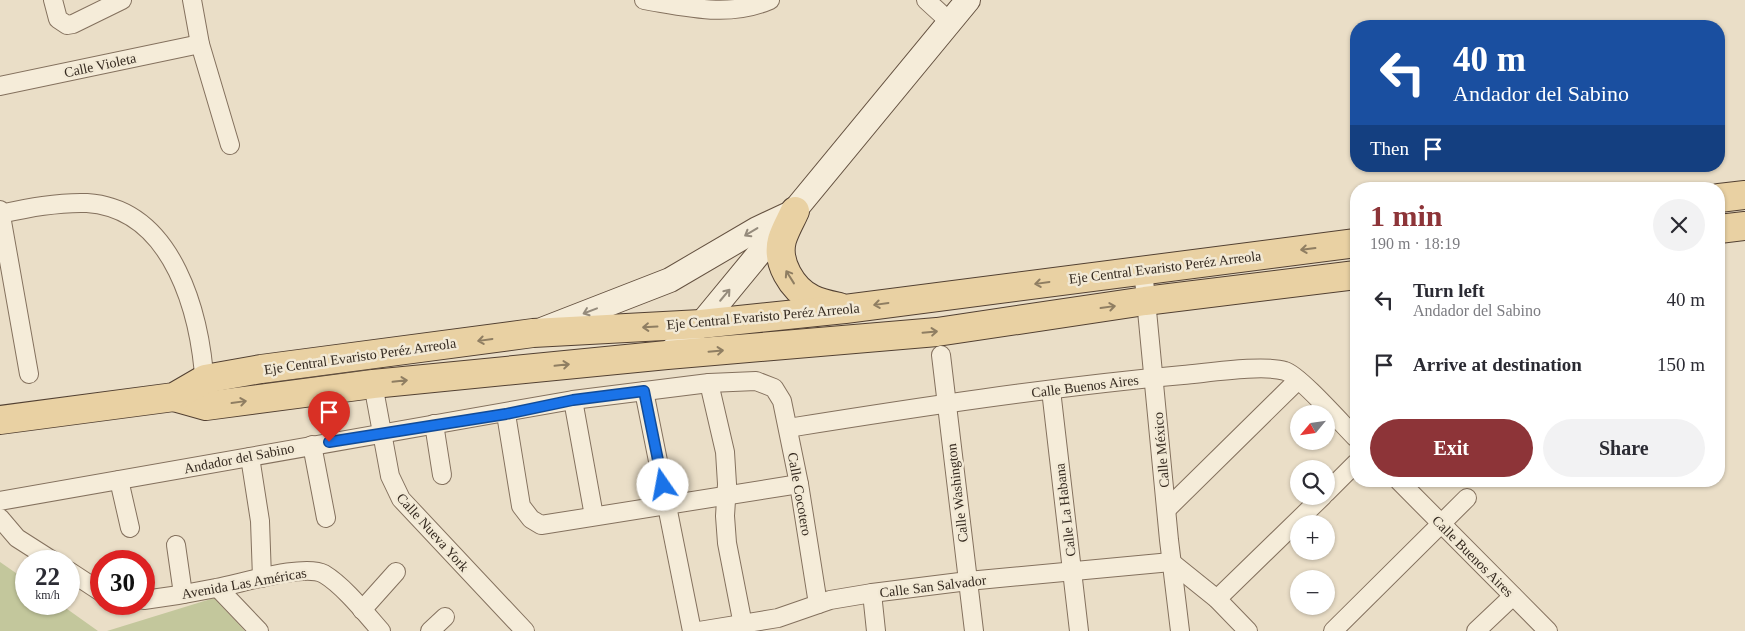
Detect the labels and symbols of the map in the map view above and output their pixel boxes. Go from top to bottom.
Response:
street label: Calle Violeta [63,50,138,80]
one-way arrow [745,228,759,238]
one-way arrow [1300,244,1316,254]
street label: Eje Central Evaristo Peréz Arreola [1068,248,1263,287]
one-way arrow [784,270,794,284]
one-way arrow [1035,278,1051,288]
one-way arrow [720,288,731,301]
one-way arrow [874,299,890,309]
street label: Eje Central Evaristo Peréz Arreola [666,301,861,332]
one-way arrow [1100,301,1116,311]
one-way arrow [583,307,598,316]
one-way arrow [642,322,658,331]
one-way arrow [922,328,938,337]
street label: Eje Central Evaristo Peréz Arreola [263,335,458,377]
one-way arrow [477,335,493,345]
one-way arrow [707,346,723,355]
one-way arrow [553,360,569,370]
street label: Calle Buenos Aires [1030,372,1140,401]
one-way arrow [392,377,408,386]
pin [308,391,350,442]
one-way arrow [230,397,246,407]
north arrow [1290,405,1335,450]
street label: Calle México [1151,412,1172,488]
street label: Andador del Sabino [183,440,295,477]
street label: Calle Washington [944,443,971,543]
street label: Calle Cocotero [785,451,814,537]
position arrow [636,458,688,510]
street label: Calle La Habana [1052,462,1079,558]
street label: Calle Nueva York [394,490,472,574]
street label: Calle Buenos Aires [1429,513,1516,600]
speed limit sign: 30 [90,550,155,615]
street label: Avenida Las Américas [181,565,308,602]
street label: Calle San Salvador [879,572,988,600]

